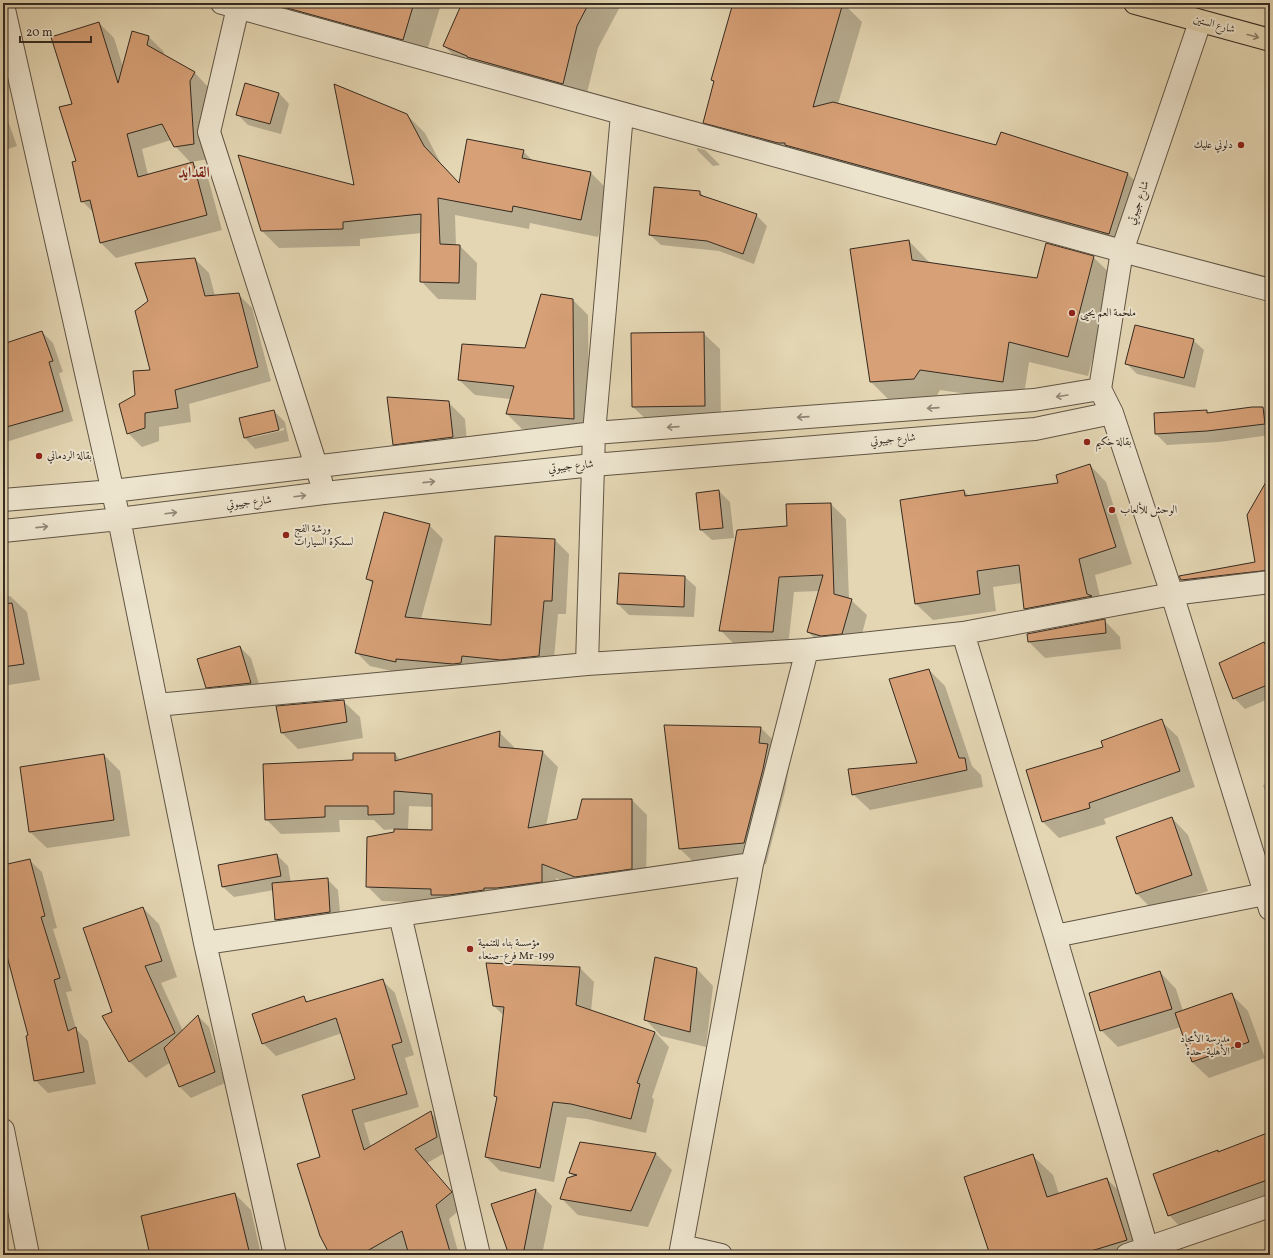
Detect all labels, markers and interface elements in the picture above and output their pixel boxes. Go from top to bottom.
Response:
street label: شارع الستين [1191,12,1237,39]
scale bar [20,18,91,44]
text: 20 m [26,25,53,41]
one-way arrow [1247,33,1260,40]
place label: دلوني عليك [1194,138,1233,153]
marker: دلوني عليك [1236,140,1246,150]
district label: القدايد [178,163,210,184]
street label: شارع جيبوتي [1124,179,1154,227]
place label: ملحمة العم يحيى [1080,306,1136,323]
marker: ملحمة العم يحيى [1067,308,1077,318]
one-way arrow [1056,392,1069,400]
one-way arrow [927,404,940,411]
one-way arrow [797,414,810,421]
one-way arrow [667,424,680,431]
street label: شارع جيبوتي [870,431,917,450]
place label: بقالة حكيم [1095,435,1131,452]
marker: بقالة حكيم [1082,437,1092,447]
place label: بقالة الردماني [47,449,92,464]
marker: بقالة الردماني [34,451,44,461]
street label: شارع جيبوتي [547,457,595,478]
one-way arrow [422,478,435,486]
street label: شارع جيبوتي [225,493,273,514]
one-way arrow [293,493,306,500]
place label: الوحش للألعاب [1120,502,1177,518]
marker: الوحش للألعاب [1107,505,1117,515]
one-way arrow [164,509,177,516]
place label: ورشة الفج لسمكرة السيارات [294,522,354,550]
one-way arrow [35,523,48,531]
marker: ورشة الفج لسمكرة السيارات [281,530,291,540]
place label: مؤسسة بناء للتنمية فرع-صنعاء Mr-199 [478,936,554,965]
marker: مؤسسة بناء للتنمية فرع-صنعاء Mr-199 [465,944,475,954]
place label: مدرسة الأمجاد الأهلية-حدة [1180,1030,1230,1060]
marker: مدرسة الأمجاد الأهلية-حدة [1233,1040,1243,1050]

